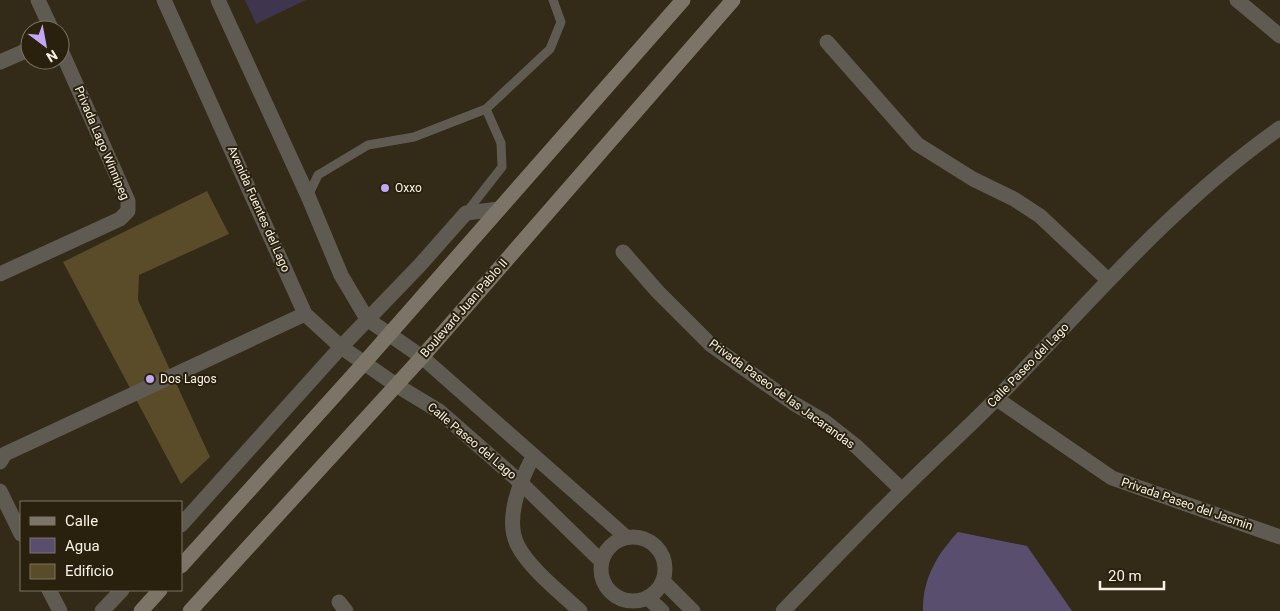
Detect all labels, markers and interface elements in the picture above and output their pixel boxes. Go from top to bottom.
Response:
north arrow [20,20,70,70]
text: N [43,47,60,65]
street label: Privada Lago Winnipeg [72,84,132,202]
street label: Avenida Fuentes del Lago [225,144,293,274]
place label: Oxxo [395,181,422,195]
marker: Oxxo [379,182,391,194]
street label: Boulevard Juan Pablo II [418,256,510,360]
street label: Calle Paseo del Lago [984,320,1072,410]
street label: Privada Paseo de las Jacarandas [706,336,858,452]
place label: Dos Lagos [160,372,217,386]
marker: Dos Lagos [144,373,156,385]
street label: Calle Paseo del Lago [425,400,519,482]
street label: Privada Paseo del Jasmin [1120,475,1254,533]
legend [20,501,182,591]
text: Calle [65,512,98,530]
text: Agua [65,537,100,555]
scale bar [1100,558,1164,590]
text: Edificio [65,562,114,580]
text: 20 m [1108,567,1142,585]

